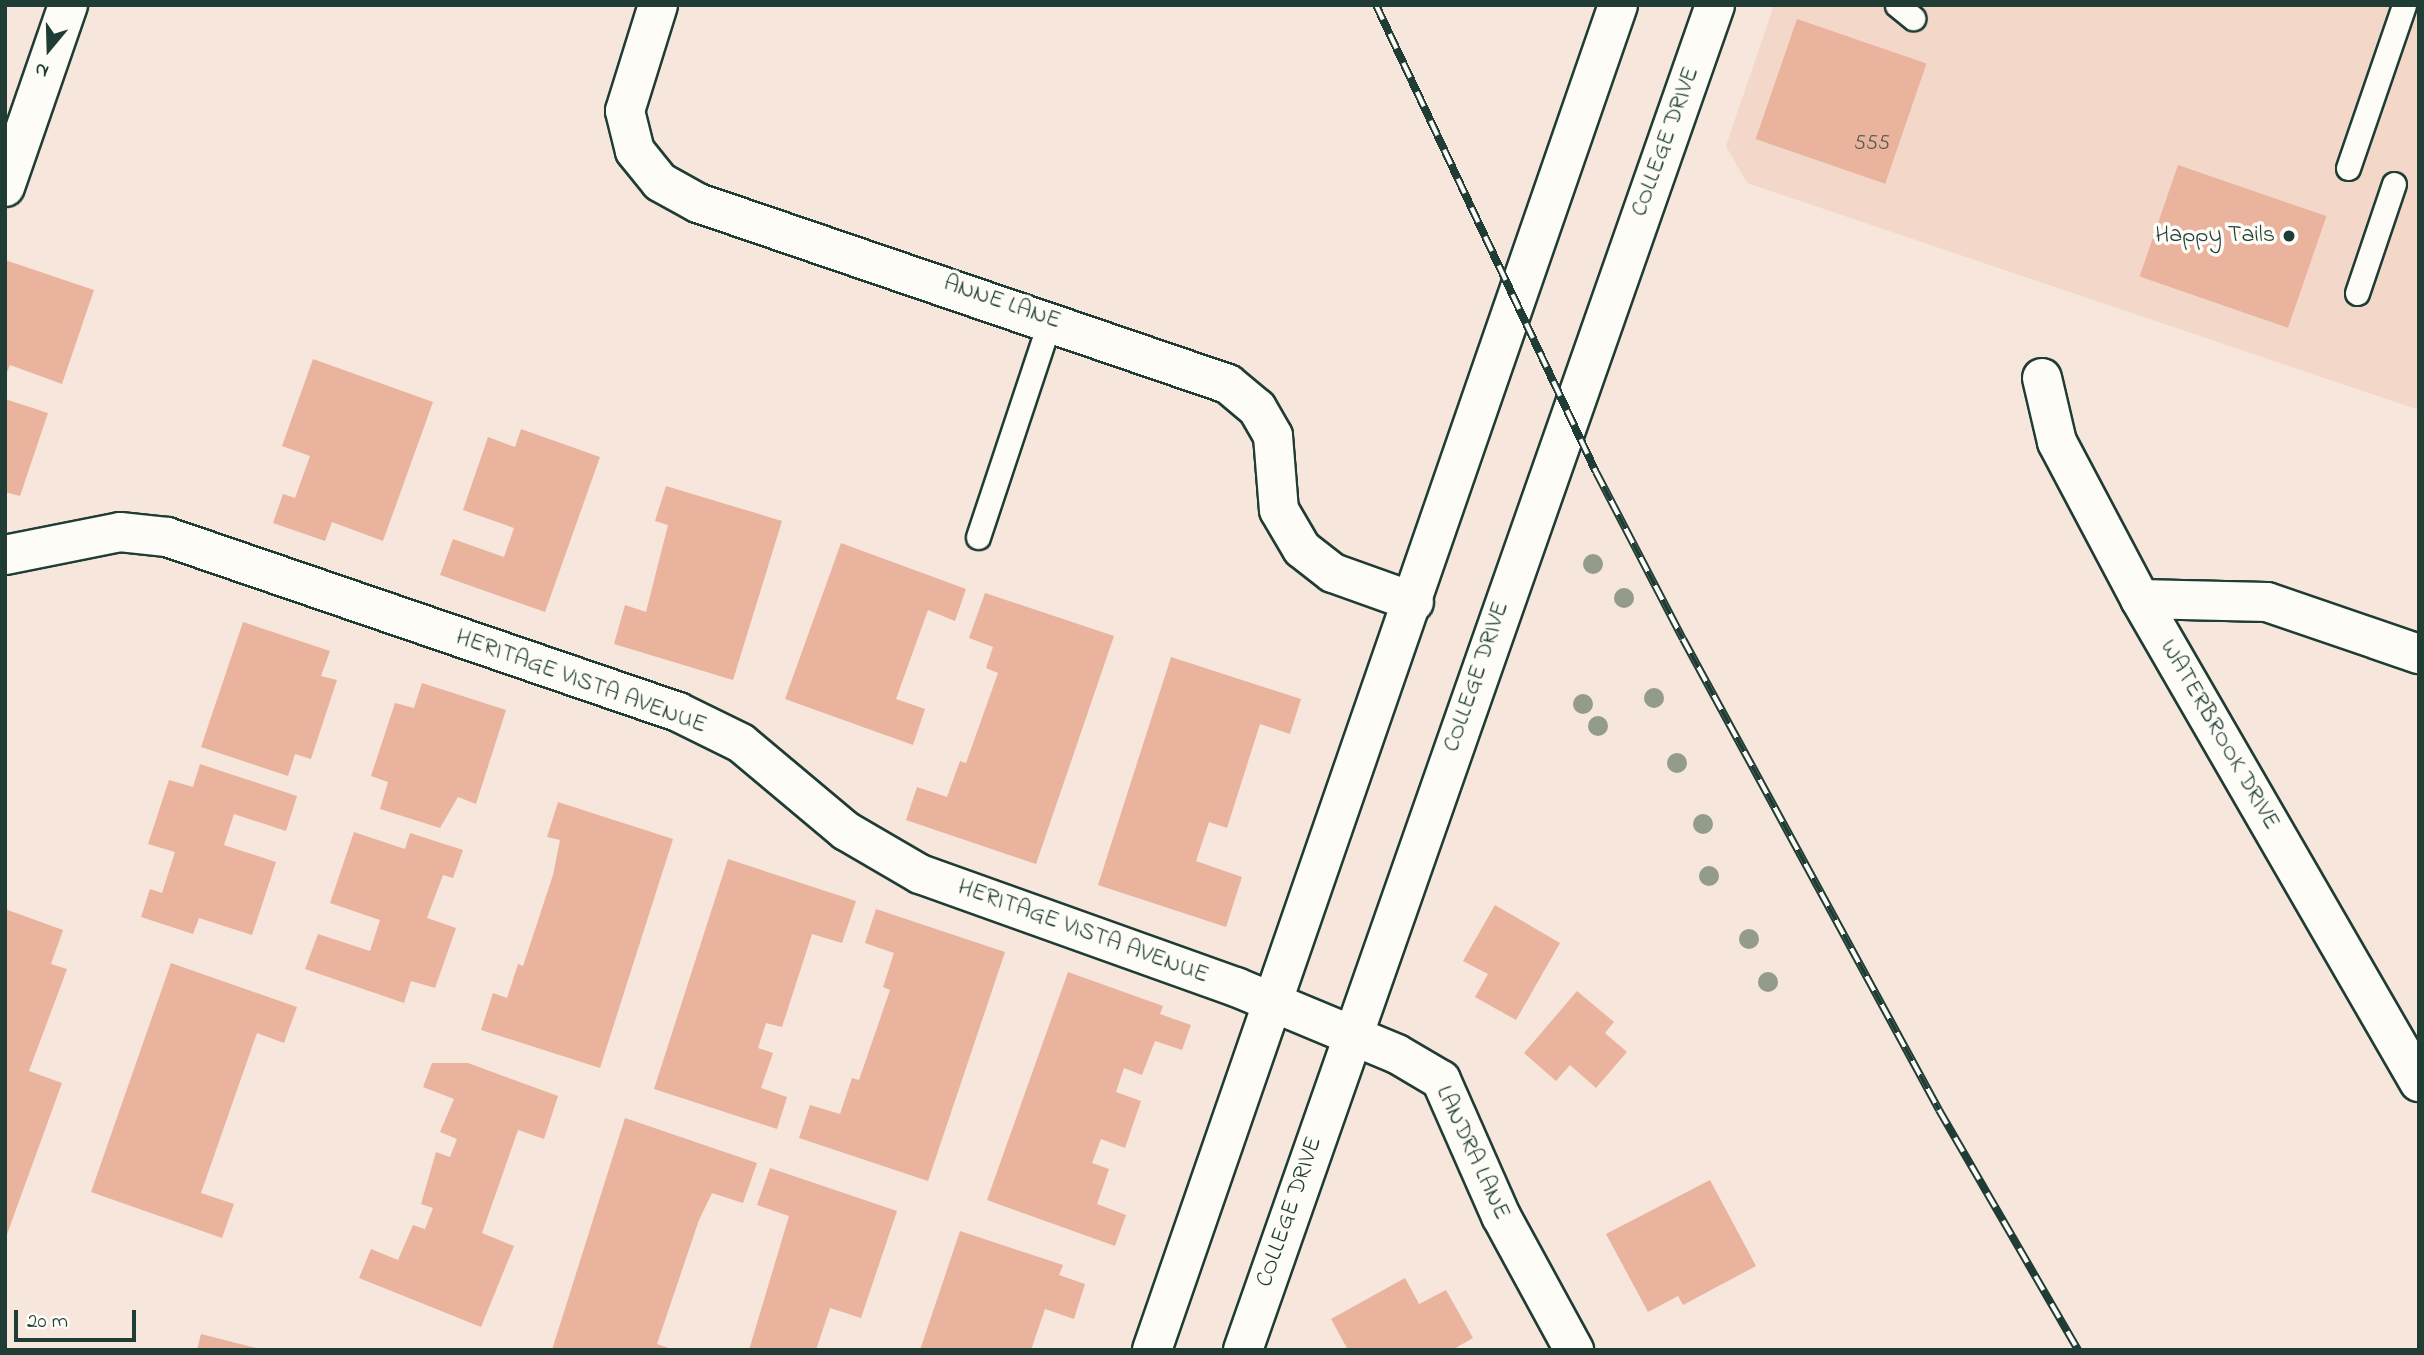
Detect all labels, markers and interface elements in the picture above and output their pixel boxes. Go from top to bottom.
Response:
north arrow [14,14,84,84]
text: N [32,54,52,84]
street label: COLLEGE DRIVE [1626,63,1706,221]
house number: 555 [1854,131,1890,157]
place label: Happy Tails [2155,222,2275,250]
marker: Happy Tails [2281,228,2297,244]
street label: ANNE LANE [940,270,1064,336]
street label: COLLEGE DRIVE [1438,598,1516,756]
street label: HERITAGE VISTA AVENUE [452,623,710,741]
street label: WATERBROOK DRIVE [2153,635,2285,835]
street label: HERITAGE VISTA AVENUE [954,873,1212,991]
street label: LANDRA LANE [1428,1081,1516,1225]
street label: COLLEGE DRIVE [1251,1133,1329,1291]
scale bar [18,1296,140,1340]
text: 20 m [27,1307,68,1337]

